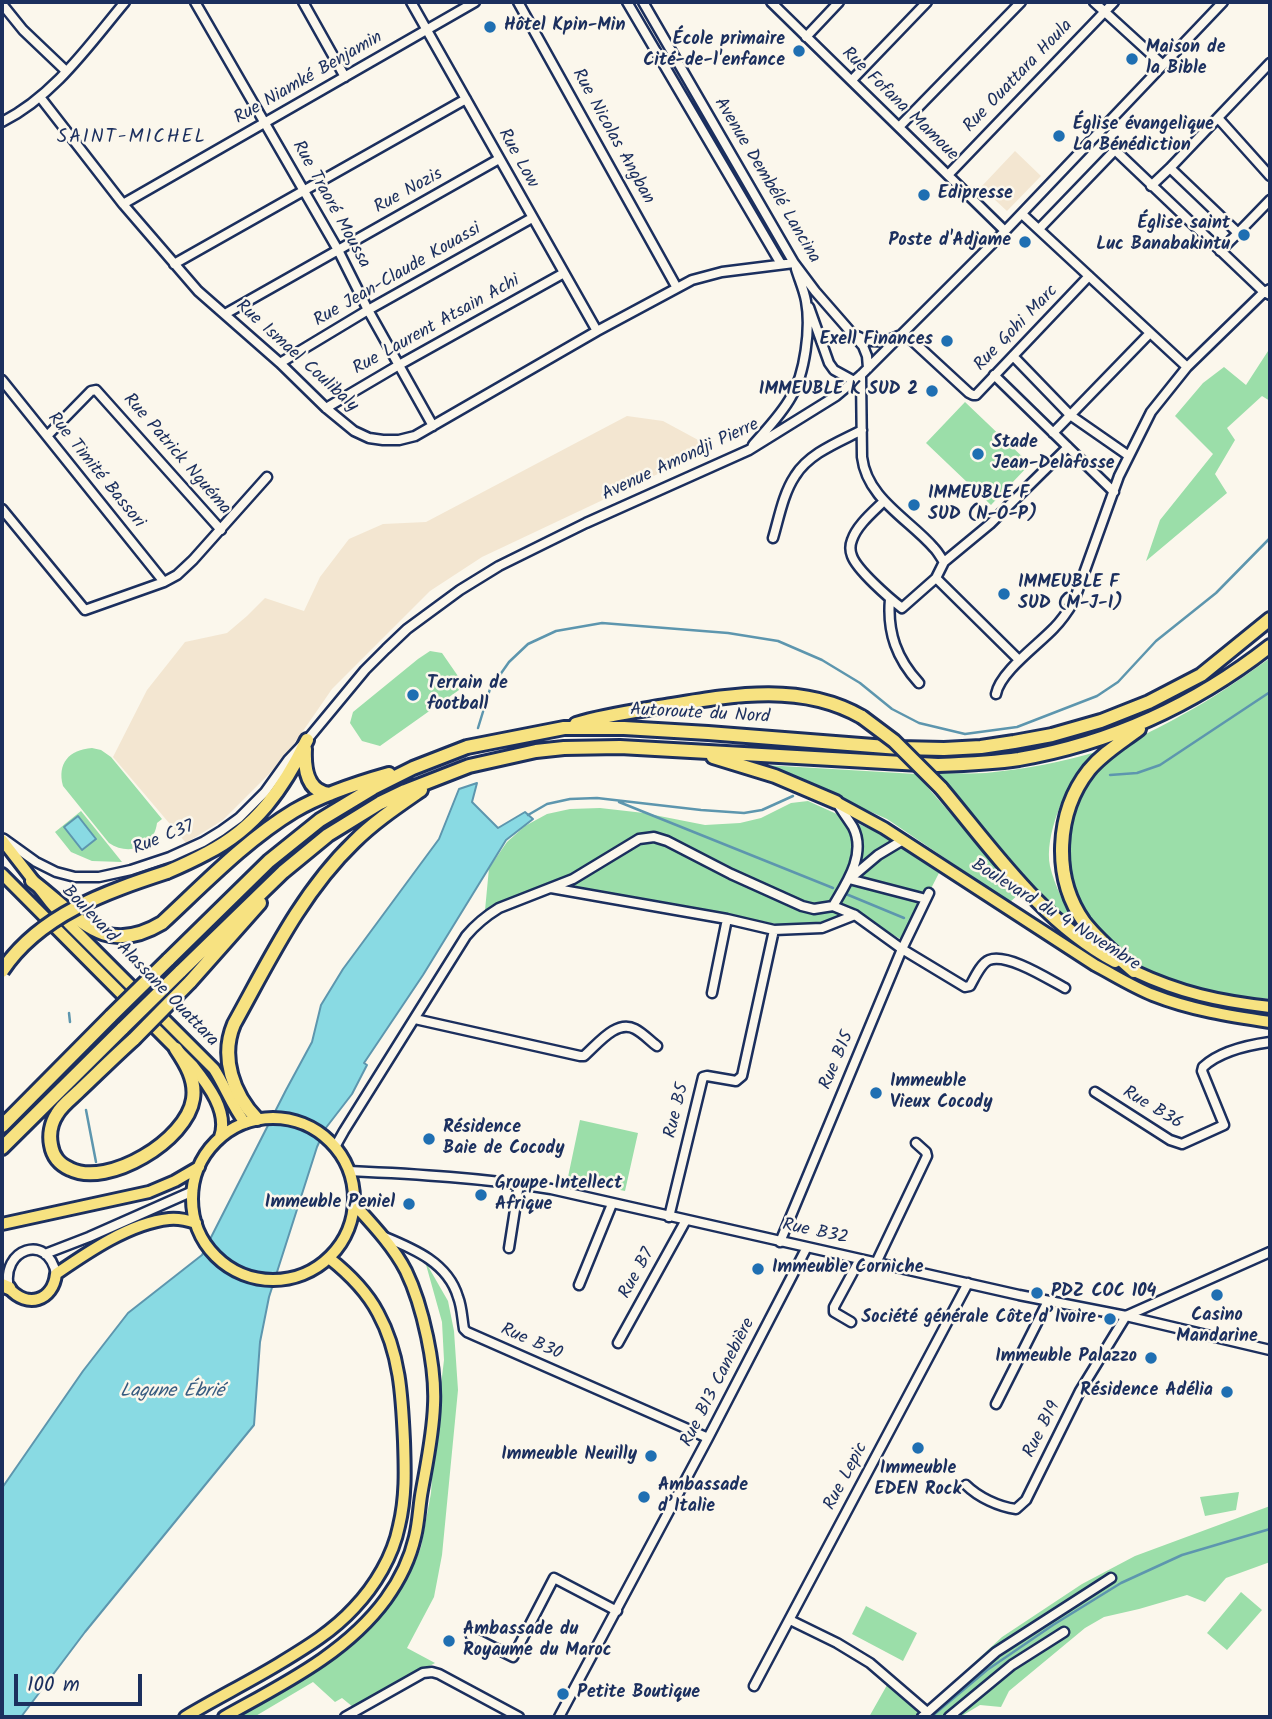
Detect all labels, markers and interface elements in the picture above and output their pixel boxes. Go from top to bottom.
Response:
place label: Hôtel Kpin-Min [504,16,625,38]
street label: Rue Ouattara Houla [960,16,1078,138]
marker: Hôtel Kpin-Min [482,19,498,35]
street label: Rue Niamké Benjamin [231,28,387,130]
place label: École primaire Cité-de-l'enfance [643,30,785,72]
place label: Maison de la Bible [1146,38,1225,80]
marker: École primaire Cité-de-l'enfance [791,43,807,59]
street label: Rue Fofana Mamoue [836,44,962,166]
marker: Maison de la Bible [1124,51,1140,67]
street label: Rue Nicolas Angban [566,66,658,208]
street label: Avenue Dembélé Lancina [708,94,824,268]
place label: Église évangelique La Bénédiction [1073,115,1214,158]
street label: Rue Low [492,126,542,192]
district label: SAINT-MICHEL [59,128,205,150]
marker: Église évangelique La Bénédiction [1051,128,1067,144]
street label: Rue Traoré Moussa [286,137,374,273]
street label: Rue Nozis [371,164,447,220]
place label: Edipresse [938,184,1013,206]
marker: Edipresse [916,187,932,203]
place label: Église saint Luc Banabakintu [1096,214,1230,256]
street label: Rue Jean-Claude Kouassi [311,219,485,333]
marker: Église saint Luc Banabakintu [1236,227,1252,243]
place label: Poste d'Adjame [889,231,1011,253]
marker: Poste d'Adjame [1017,234,1033,250]
street label: Rue Laurent Atsain Achi [350,271,524,381]
street label: Rue Gohi Marc [971,281,1063,377]
street label: Rue Ismael Coulibaly [230,296,362,418]
place label: Exell Finances [820,330,933,352]
marker: Exell Finances [939,333,955,349]
place label: IMMEUBLE K SUD 2 [759,380,918,402]
marker: IMMEUBLE K SUD 2 [924,383,940,399]
street label: Rue Patrick Nguéma [117,390,235,520]
street label: Rue Timité Bassori [42,409,148,533]
street label: Avenue Amondji Pierre [599,415,763,507]
place label: Stade Jean-Delafosse [992,433,1115,476]
marker: Stade Jean-Delafosse [970,446,986,462]
place label: IMMEUBLE F SUD (N-O-P) [928,484,1037,526]
marker: IMMEUBLE F SUD (N-O-P) [906,497,922,513]
place label: IMMEUBLE F SUD (M-J-I) [1018,573,1123,616]
marker: IMMEUBLE F SUD (M-J-I) [996,586,1012,602]
place label: Terrain de football [427,674,508,716]
marker: Terrain de football [405,687,421,703]
street label: Autoroute du Nord [630,701,770,729]
street label: Rue C37 [130,817,198,861]
street label: Boulevard du 4 Novembre [967,855,1143,977]
street label: Boulevard Alassane Ouattara [56,882,222,1052]
street label: Rue B15 [816,1029,860,1093]
place label: Immeuble Vieux Cocody [890,1072,993,1114]
street label: Rue B5 [661,1081,695,1141]
street label: Rue B36 [1118,1083,1186,1135]
marker: Immeuble Vieux Cocody [868,1085,884,1101]
place label: Résidence Baie de Cocody [443,1118,565,1160]
marker: Résidence Baie de Cocody [421,1131,437,1147]
place label: Groupe Intellect Afrique [495,1174,622,1216]
marker: Groupe Intellect Afrique [473,1187,489,1203]
place label: Immeuble Peniel [265,1193,395,1215]
marker: Immeuble Peniel [401,1196,417,1212]
street label: Rue B32 [780,1216,850,1250]
street label: Rue B7 [615,1245,661,1303]
place label: Immeuble Corniche [772,1258,923,1280]
marker: Immeuble Corniche [750,1261,766,1277]
place label: PDZ COC 104 [1051,1282,1156,1304]
marker: PDZ COC 104 [1029,1285,1045,1301]
marker: Casino Mandarine [1209,1287,1225,1303]
place label: Casino Mandarine [1176,1306,1258,1348]
place label: Société générale Côte d’Ivoire [861,1308,1096,1330]
marker: Société générale Côte d’Ivoire [1102,1311,1118,1327]
street label: Rue B13 Canebière [677,1315,761,1451]
street label: Rue B30 [497,1320,565,1366]
place label: Immeuble Palazzo [995,1347,1137,1369]
marker: Immeuble Palazzo [1143,1350,1159,1366]
place label: Résidence Adélia [1080,1381,1213,1403]
water label: Lagune Ébrié [120,1382,224,1404]
marker: Résidence Adélia [1219,1384,1235,1400]
street label: Rue B19 [1020,1398,1066,1462]
street label: Rue Lepic [820,1440,874,1514]
marker: Immeuble EDEN Rock [910,1440,926,1456]
place label: Immeuble Neuilly [501,1445,637,1467]
marker: Immeuble Neuilly [643,1448,659,1464]
place label: Immeuble EDEN Rock [875,1459,961,1502]
place label: Ambassade d’Italie [658,1476,748,1518]
marker: Ambassade d’Italie [636,1489,652,1505]
place label: Ambassade du Royaume du Maroc [463,1620,611,1662]
marker: Ambassade du Royaume du Maroc [441,1633,457,1649]
scale bar [18,1660,145,1704]
text: 100 m [27,1669,80,1702]
place label: Petite Boutique [577,1683,700,1705]
marker: Petite Boutique [555,1686,571,1702]

